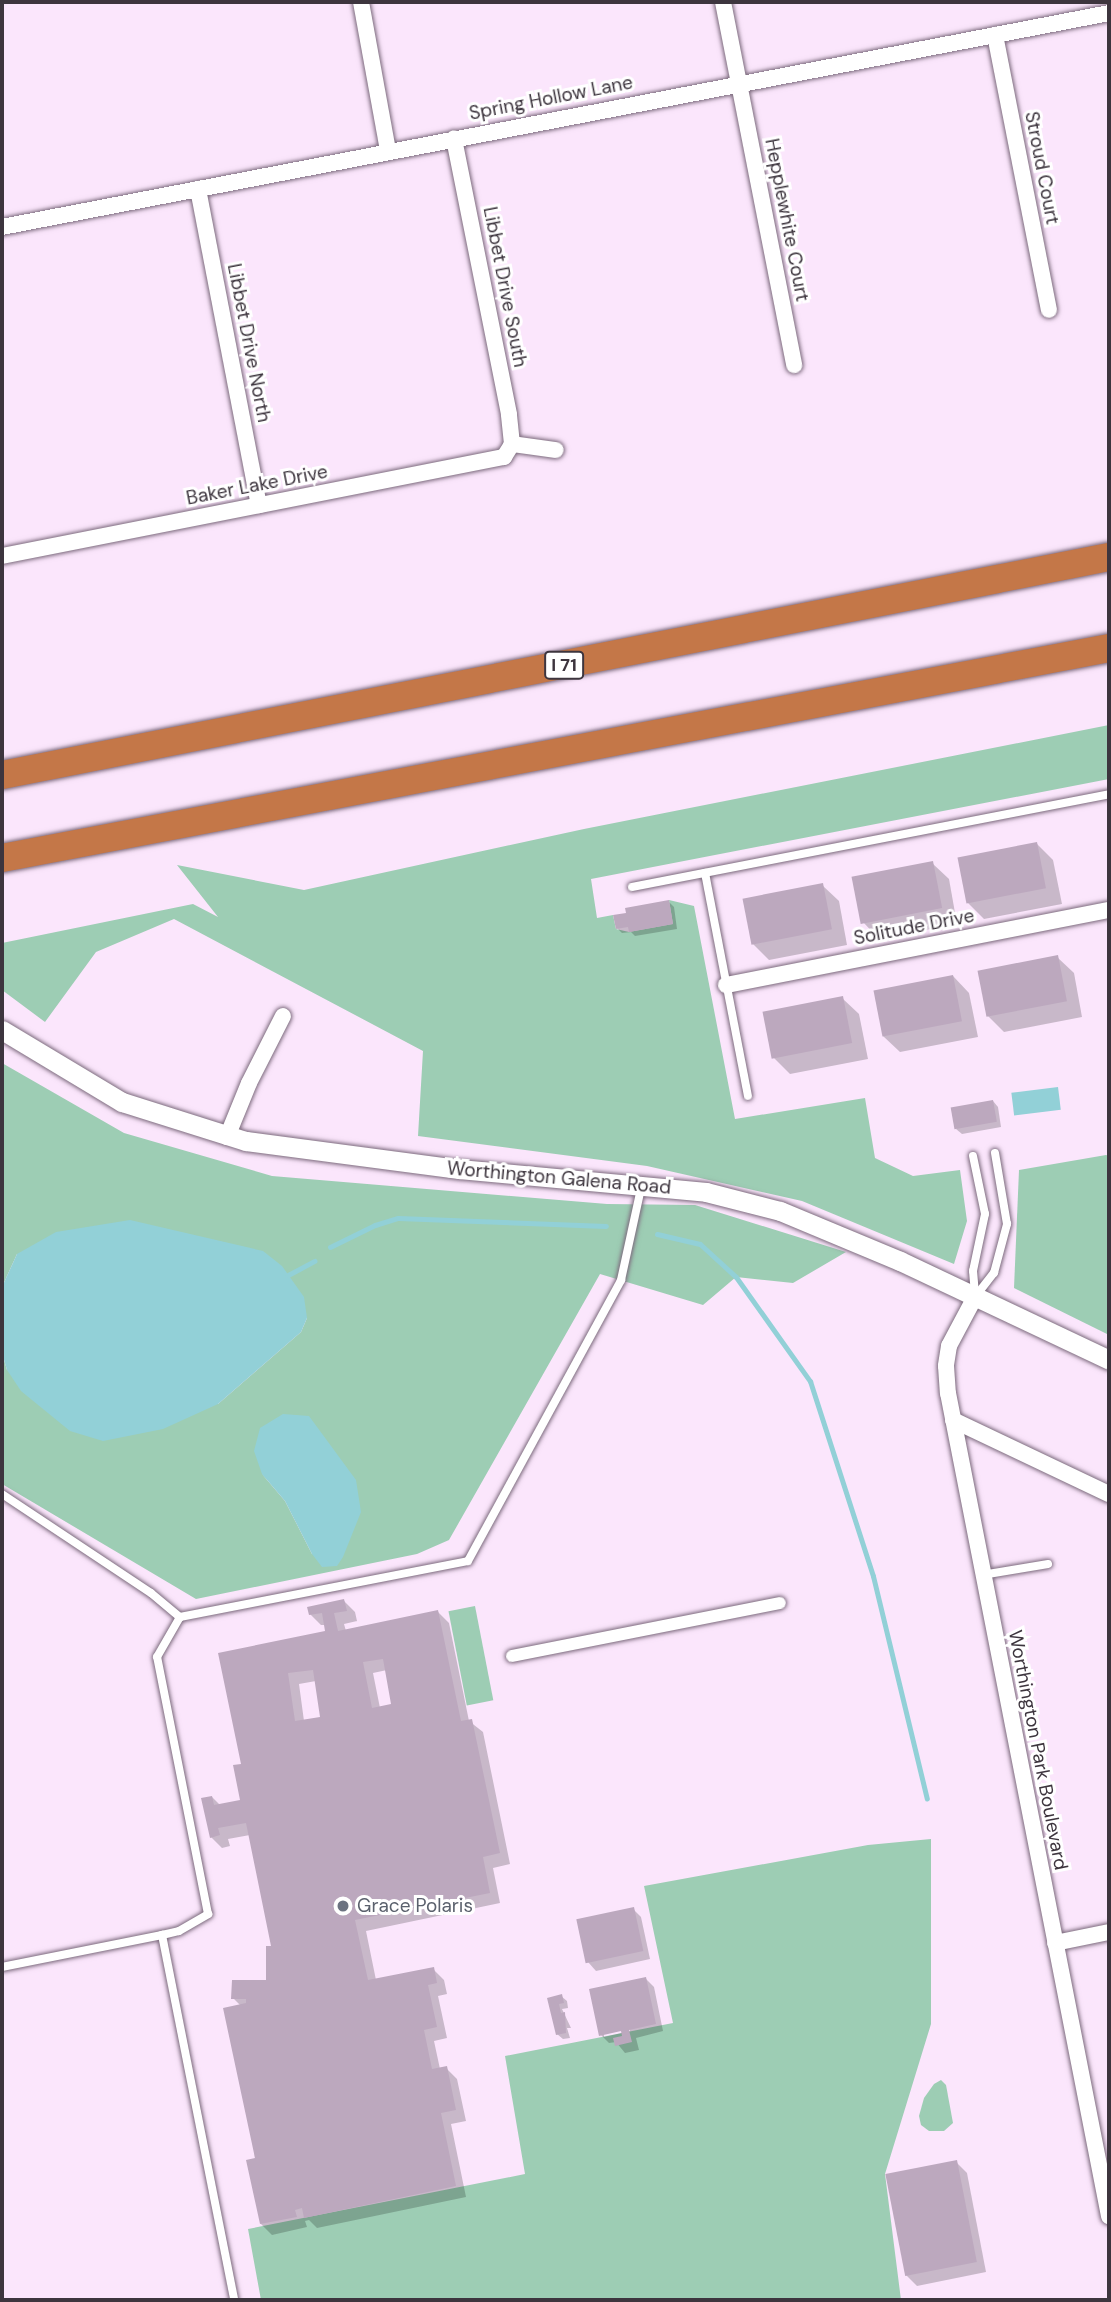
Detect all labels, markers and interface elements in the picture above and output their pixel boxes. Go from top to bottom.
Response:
street label: Spring Hollow Lane [467,71,635,125]
street label: Stroud Court [1020,110,1064,226]
street label: Hepplewhite Court [760,137,814,303]
street label: Libbet Drive South [478,205,532,369]
street label: Libbet Drive North [222,262,276,424]
street label: Baker Lake Drive [184,460,330,510]
road number: I 71 [543,650,585,680]
street label: Solitude Drive [852,904,976,950]
street label: Worthington Galena Road [446,1157,672,1199]
street label: Worthington Park Boulevard [1004,1628,1072,1872]
place label: Grace Polaris [357,1895,473,1917]
marker: Grace Polaris [335,1898,351,1914]

